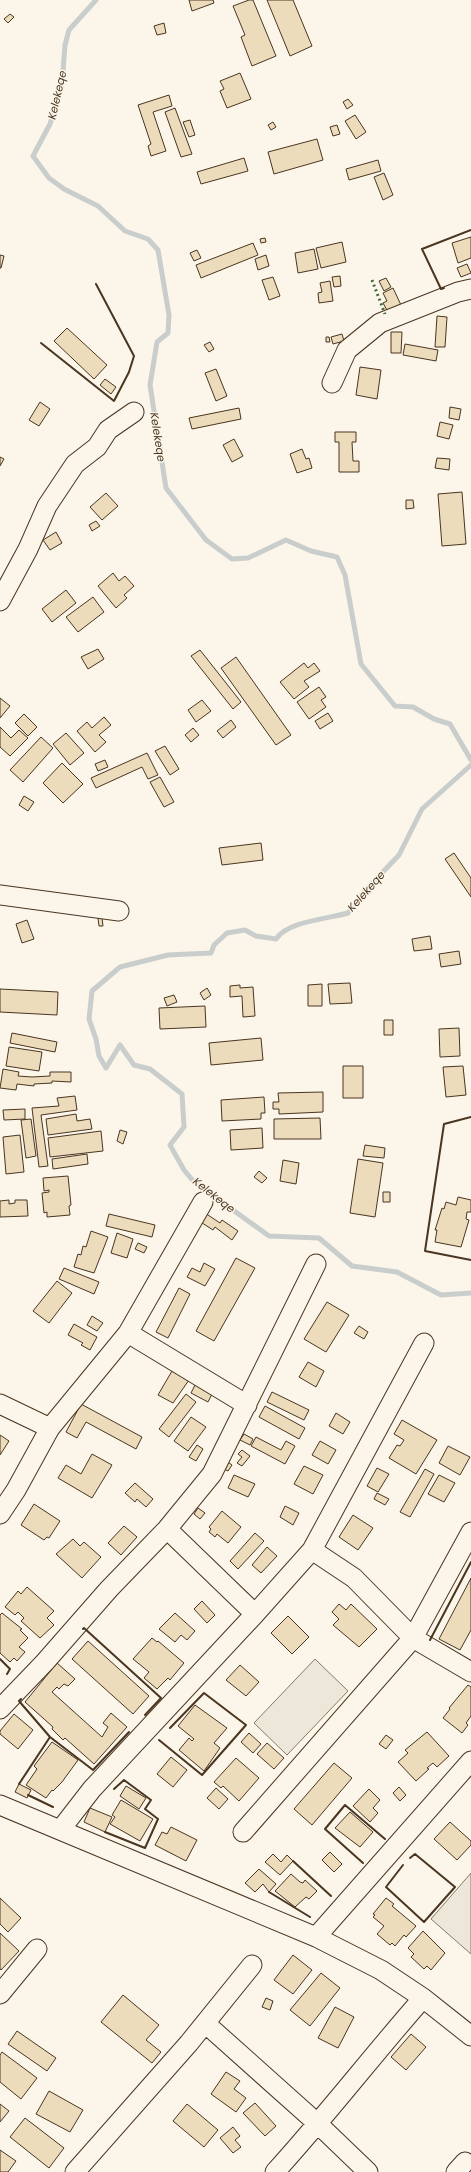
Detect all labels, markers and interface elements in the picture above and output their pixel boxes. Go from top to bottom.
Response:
water label: Kelekeqe [44,69,70,121]
water label: Kelekeqe [146,411,170,463]
water label: Kelekeqe [343,867,389,915]
water label: Kelekeqe [189,1173,239,1217]

